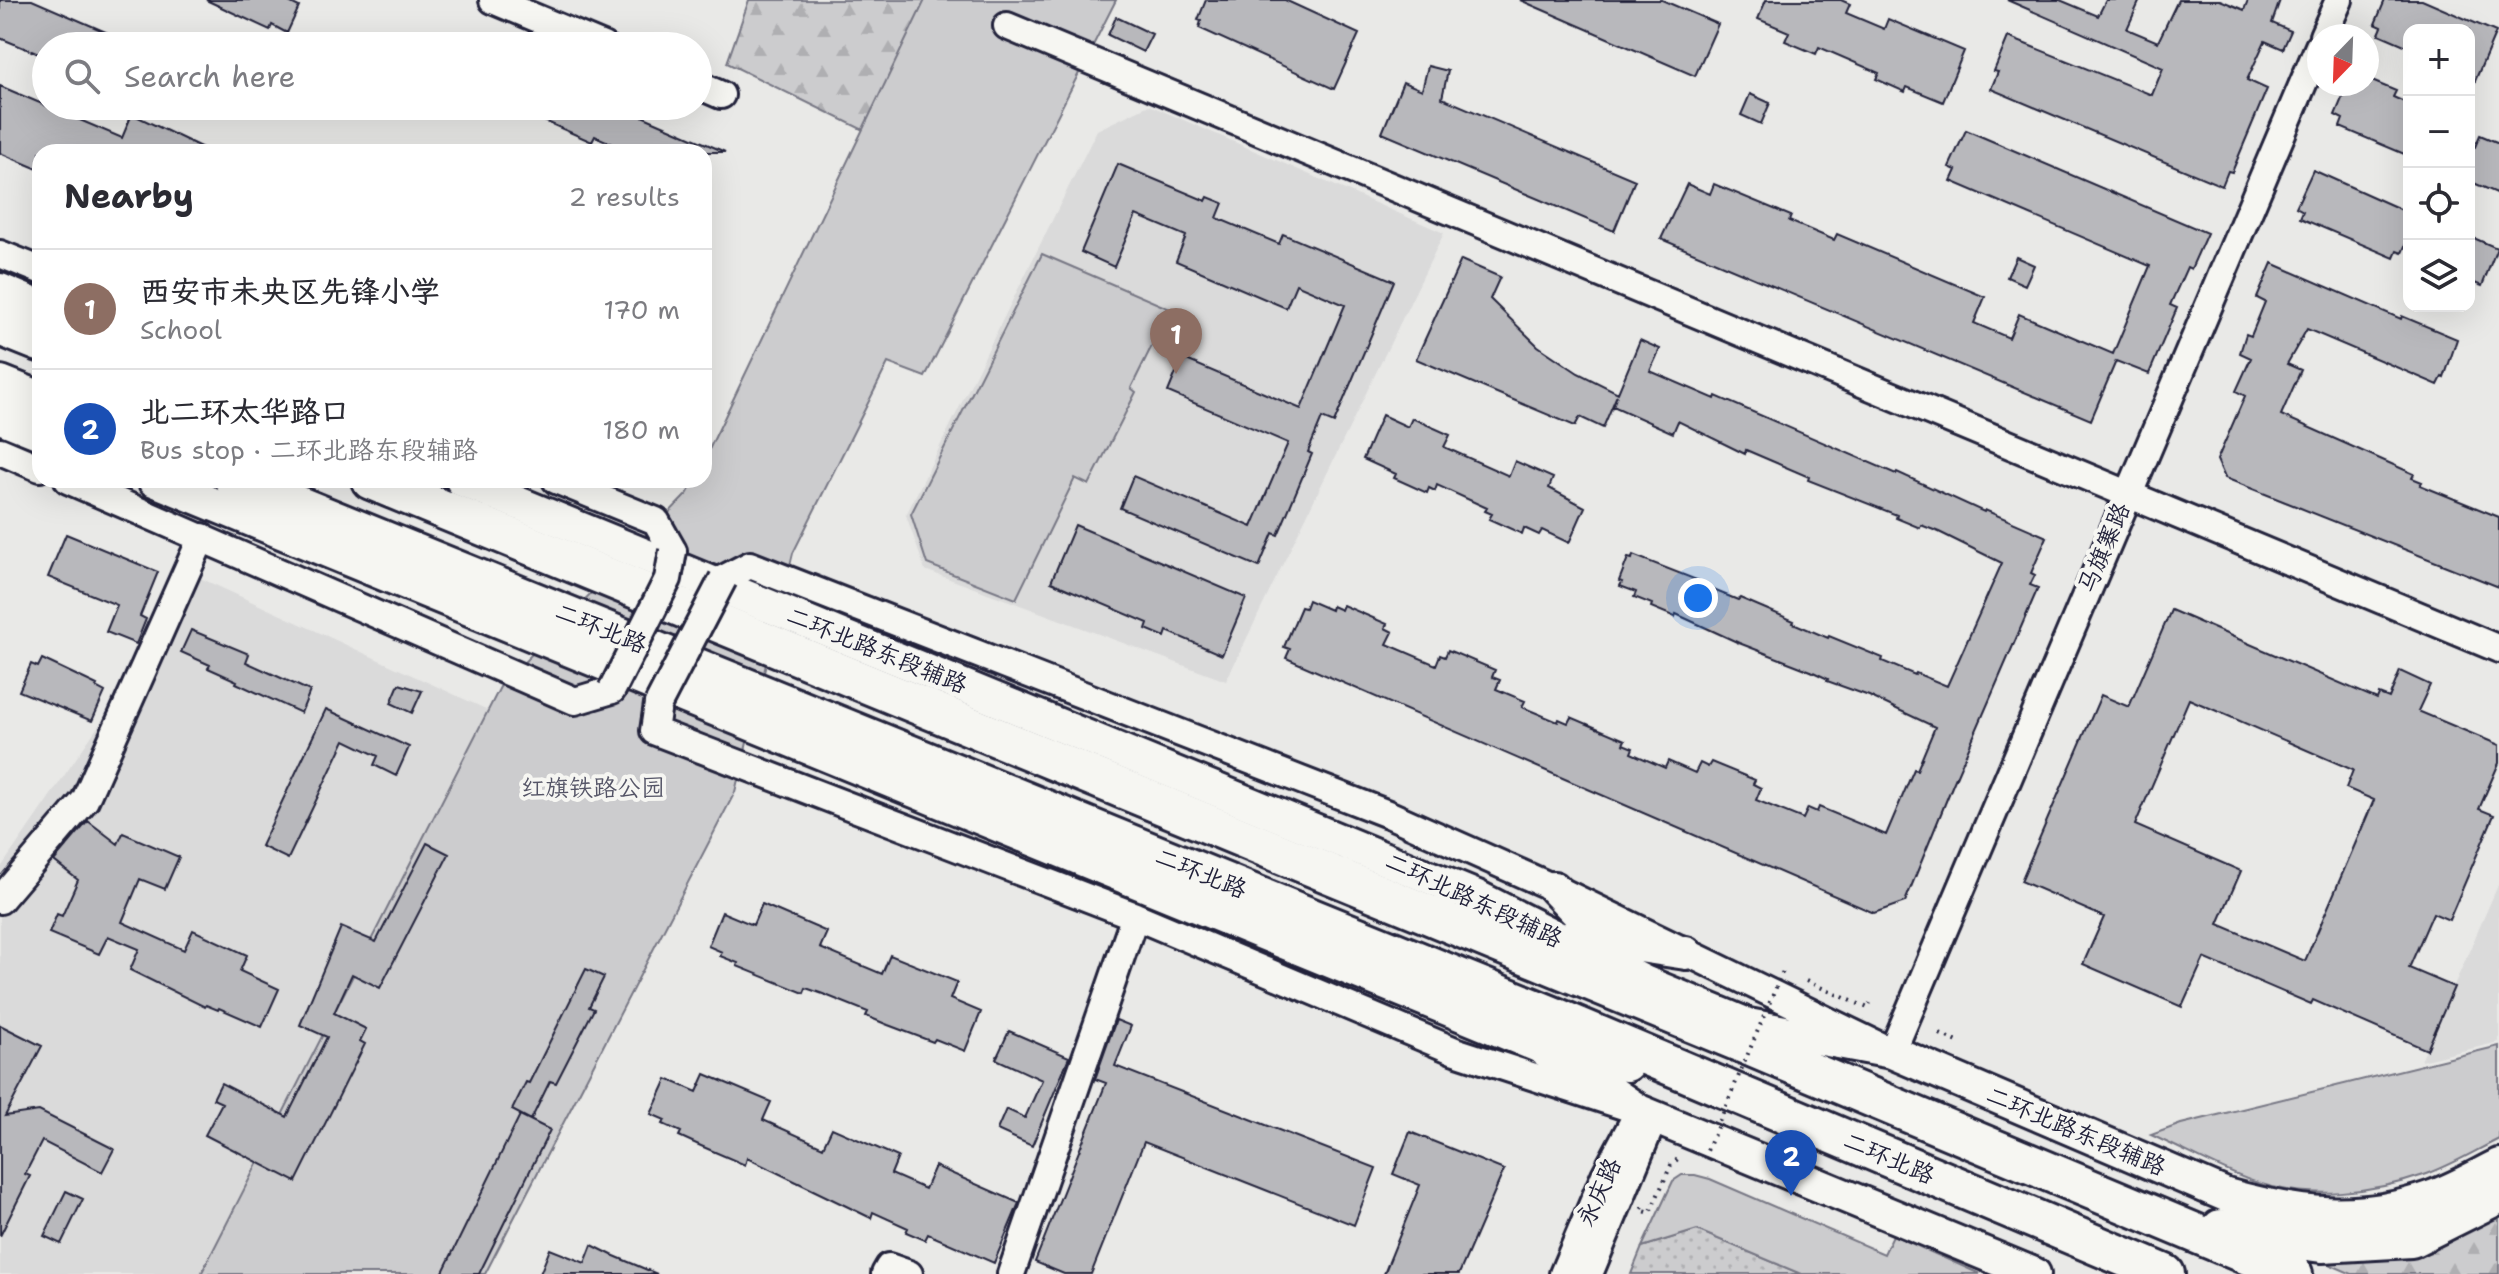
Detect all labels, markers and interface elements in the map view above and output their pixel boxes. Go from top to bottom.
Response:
north arrow [2307,24,2379,96]
map controls [2403,24,2475,312]
button: + [2403,24,2475,96]
search box [32,32,712,120]
icon: search [60,54,104,98]
text: Search here [124,56,295,97]
button: − [2403,96,2475,168]
button: locate [2403,168,2475,240]
text: Nearby [64,173,194,219]
text: 2 results [568,179,680,214]
button: layers [2403,240,2475,312]
text: 西安市未央区先锋小学 [140,271,440,312]
text: 1 [84,292,96,327]
text: 170 m [603,292,680,327]
pin: 1 [1150,308,1202,374]
text: School [140,312,222,347]
text: 北二环太华路口 [140,391,350,432]
text: 2 [81,412,99,447]
text: 180 m [602,412,680,447]
text: Bus stop · 二环北路东段辅路 [140,432,478,467]
street label: 马旗寨路 [2071,498,2137,598]
your location [1678,578,1718,618]
street label: 二环北路 [551,595,651,661]
street label: 二环北路东段辅路 [782,599,972,701]
park label: 红旗铁路公园 [521,772,665,804]
street label: 二环北路 [1151,840,1251,906]
street label: 二环北路东段辅路 [1380,845,1568,955]
street label: 二环北路东段辅路 [1981,1079,2171,1183]
street label: 二环北路 [1839,1125,1939,1191]
pin: 2 [1765,1130,1817,1196]
street label: 永庆路 [1569,1153,1629,1231]

